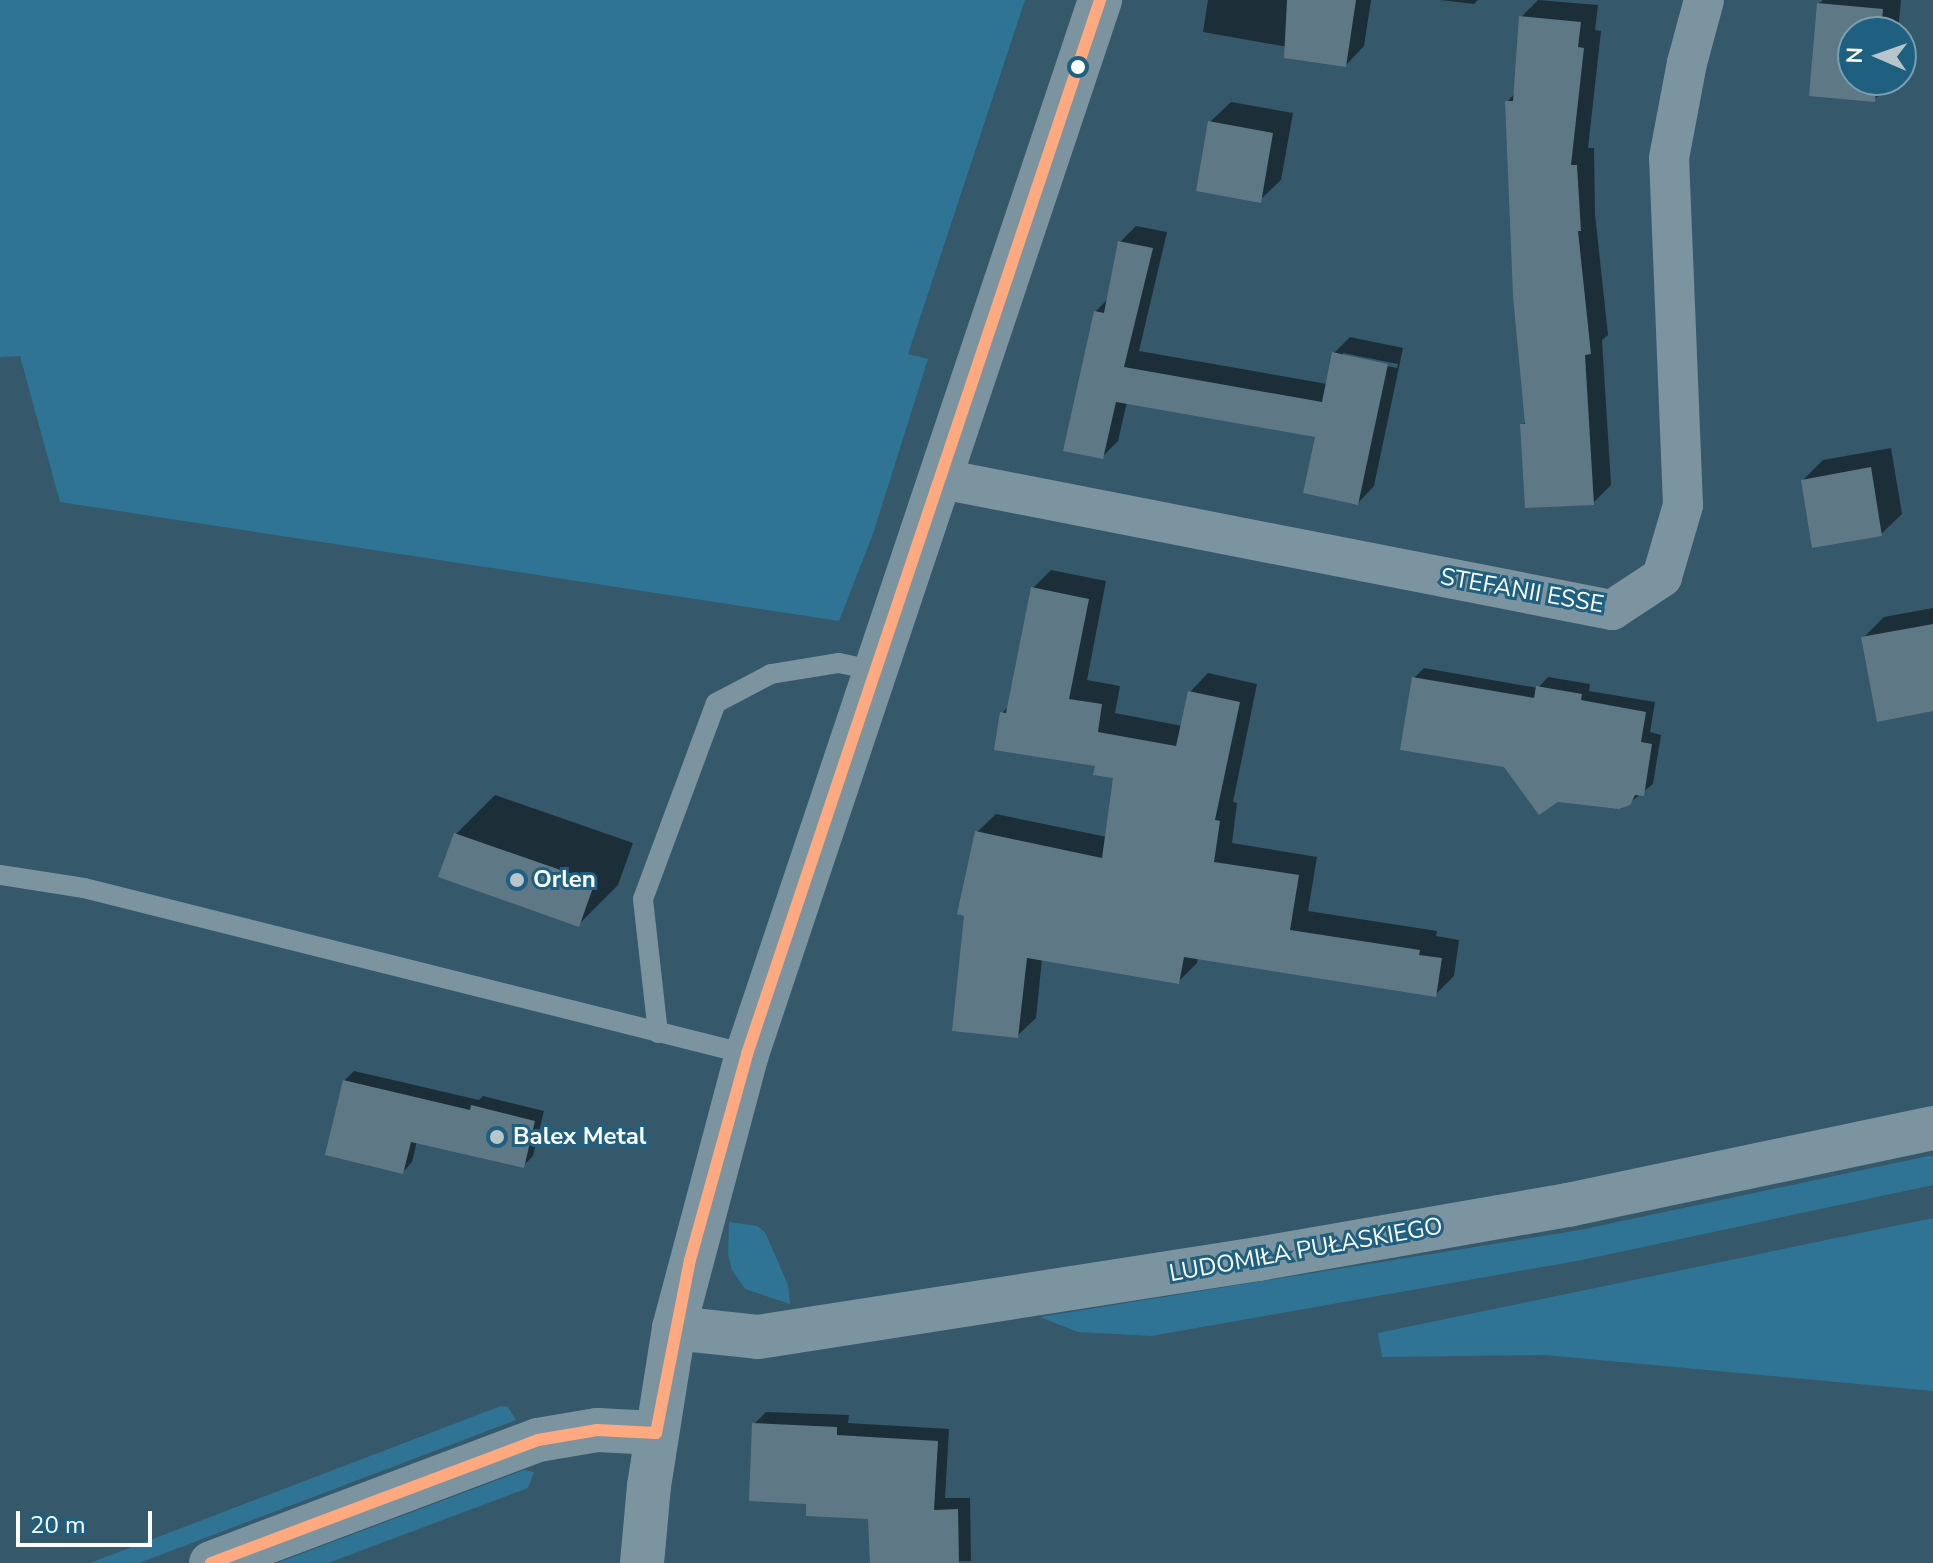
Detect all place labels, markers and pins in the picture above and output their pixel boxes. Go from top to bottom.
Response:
unlabelled marker [1070,59,1086,75]
place label: Orlen [533,866,596,894]
marker: Orlen [508,871,526,889]
place label: Balex Metal [513,1123,646,1151]
marker: Balex Metal [488,1128,506,1146]

